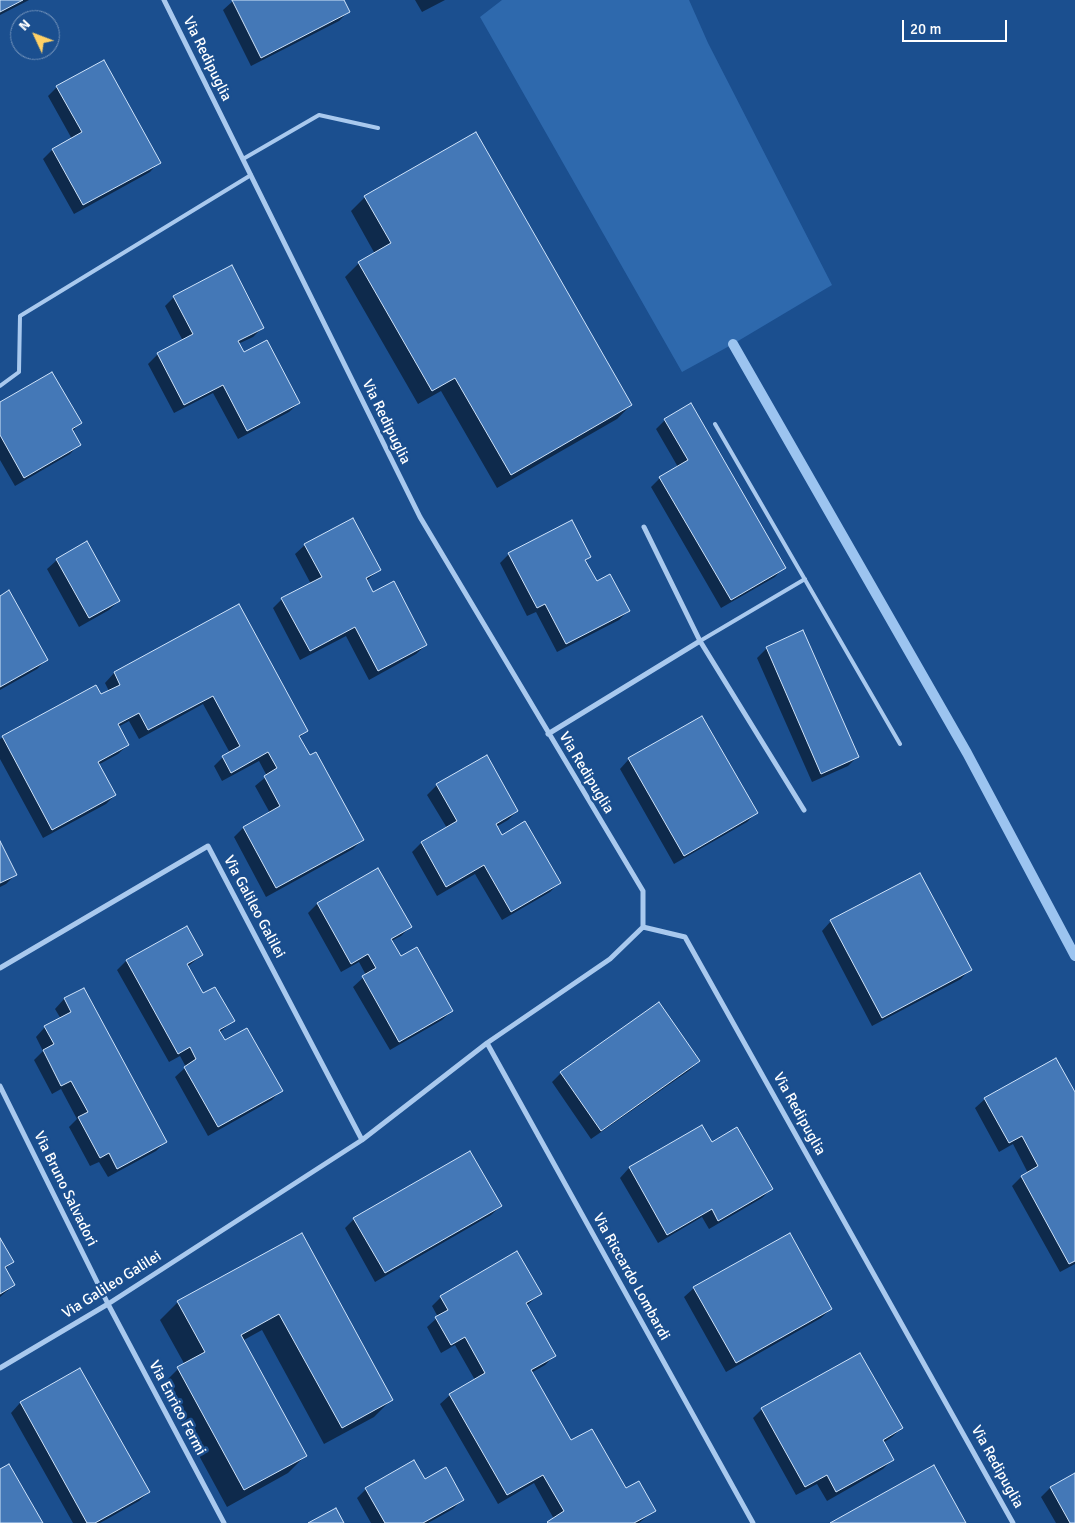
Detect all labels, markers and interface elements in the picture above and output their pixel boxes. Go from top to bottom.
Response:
north arrow [10,10,60,60]
scale bar [905,10,1010,42]
street label: Via Redipuglia [179,14,235,104]
text: N [15,16,34,34]
text: 20 m [910,20,941,38]
street label: Via Redipuglia [358,377,414,467]
street label: Via Redipuglia [555,729,617,817]
street label: Via Galileo Galilei [219,853,289,961]
street label: Via Redipuglia [769,1069,829,1159]
street label: Via Bruno Salvadori [29,1129,101,1249]
street label: Via Riccardo Lombardi [589,1210,673,1344]
street label: Via Galileo Galilei [59,1247,165,1323]
street label: Via Enrico Fermi [144,1358,210,1458]
street label: Via Redipuglia [967,1422,1027,1512]

